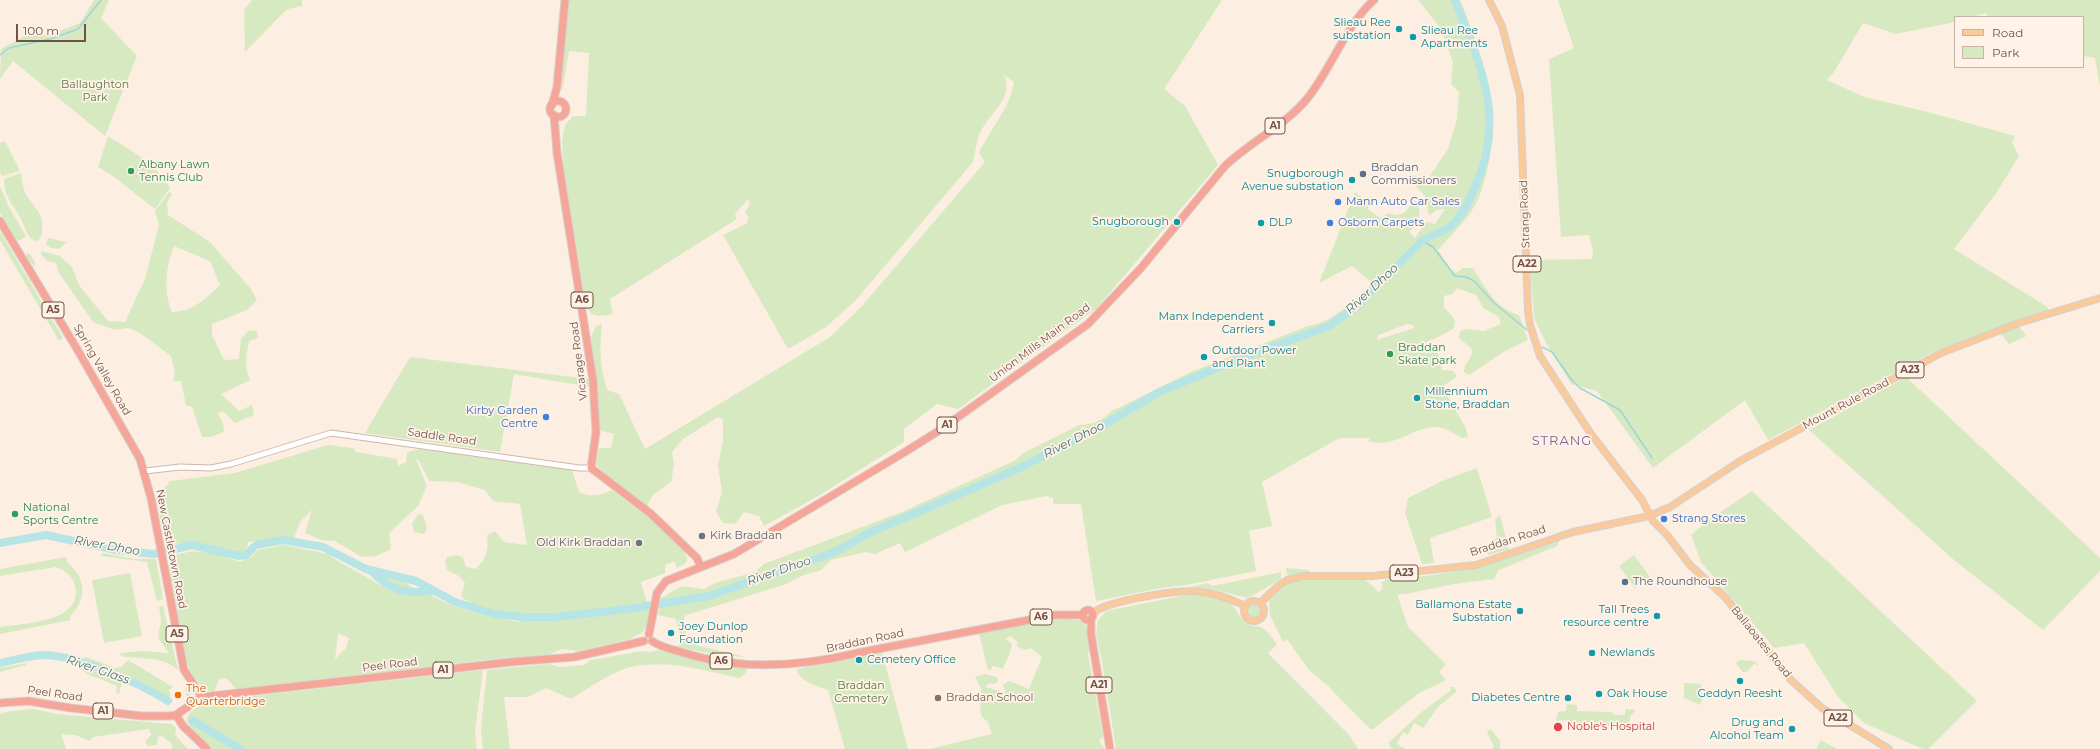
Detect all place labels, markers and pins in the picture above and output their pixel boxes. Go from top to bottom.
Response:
place label: Slieau Ree substation [1333,16,1391,42]
marker: Slieau Ree substation [1394,24,1404,34]
place label: Slieau Ree Apartments [1421,24,1487,50]
marker: Slieau Ree Apartments [1408,32,1418,42]
place label: Albany Lawn Tennis Club [139,158,210,184]
place label: Braddan Commissioners [1371,161,1456,187]
marker: Albany Lawn Tennis Club [126,166,136,176]
place label: Snugborough Avenue substation [1242,167,1344,193]
marker: Braddan Commissioners [1358,169,1368,179]
marker: Snugborough Avenue substation [1347,175,1357,185]
place label: Mann Auto Car Sales [1346,195,1460,209]
marker: Mann Auto Car Sales [1333,197,1343,207]
place label: Snugborough [1092,215,1169,229]
place label: DLP [1269,216,1292,230]
place label: Osborn Carpets [1338,216,1424,230]
marker: Snugborough [1172,217,1182,227]
marker: DLP [1256,218,1266,228]
marker: Osborn Carpets [1325,218,1335,228]
place label: Manx Independent Carriers [1158,310,1264,336]
marker: Manx Independent Carriers [1267,318,1277,328]
place label: Braddan Skate park [1398,341,1456,367]
place label: Outdoor Power and Plant [1212,344,1296,370]
marker: Braddan Skate park [1385,349,1395,359]
marker: Outdoor Power and Plant [1199,352,1209,362]
place label: Millennium Stone, Braddan [1425,385,1510,411]
marker: Millennium Stone, Braddan [1412,393,1422,403]
place label: Kirby Garden Centre [466,404,538,430]
marker: Kirby Garden Centre [541,412,551,422]
place label: National Sports Centre [23,501,98,527]
marker: National Sports Centre [10,509,20,519]
place label: Strang Stores [1672,512,1746,526]
marker: Strang Stores [1659,514,1669,524]
place label: Kirk Braddan [710,529,782,543]
marker: Kirk Braddan [697,531,707,541]
place label: Old Kirk Braddan [536,536,631,550]
marker: Old Kirk Braddan [634,538,644,548]
place label: The Roundhouse [1633,575,1727,589]
marker: The Roundhouse [1620,577,1630,587]
place label: Ballamona Estate Substation [1415,598,1512,624]
place label: Tall Trees resource centre [1563,603,1649,629]
marker: Ballamona Estate Substation [1515,606,1525,616]
marker: Tall Trees resource centre [1652,611,1662,621]
place label: Joey Dunlop Foundation [679,620,748,646]
marker: Joey Dunlop Foundation [666,628,676,638]
place label: Newlands [1600,646,1655,660]
marker: Newlands [1587,648,1597,658]
place label: Cemetery Office [867,653,956,667]
marker: Cemetery Office [854,655,864,665]
marker: Geddyn Reesht [1735,676,1745,686]
place label: The Quarterbridge [186,682,265,708]
place label: Oak House [1607,687,1667,701]
place label: Geddyn Reesht [1698,687,1782,701]
marker: Oak House [1594,689,1604,699]
marker: The Quarterbridge [173,690,183,700]
place label: Braddan School [946,691,1034,705]
place label: Diabetes Centre [1471,691,1560,705]
marker: Braddan School [933,693,943,703]
marker: Diabetes Centre [1563,693,1573,703]
place label: Drug and Alcohol Team [1710,716,1784,742]
place label: Noble's Hospital [1567,720,1655,734]
marker: Noble's Hospital [1552,721,1564,733]
marker: Drug and Alcohol Team [1787,724,1797,734]

